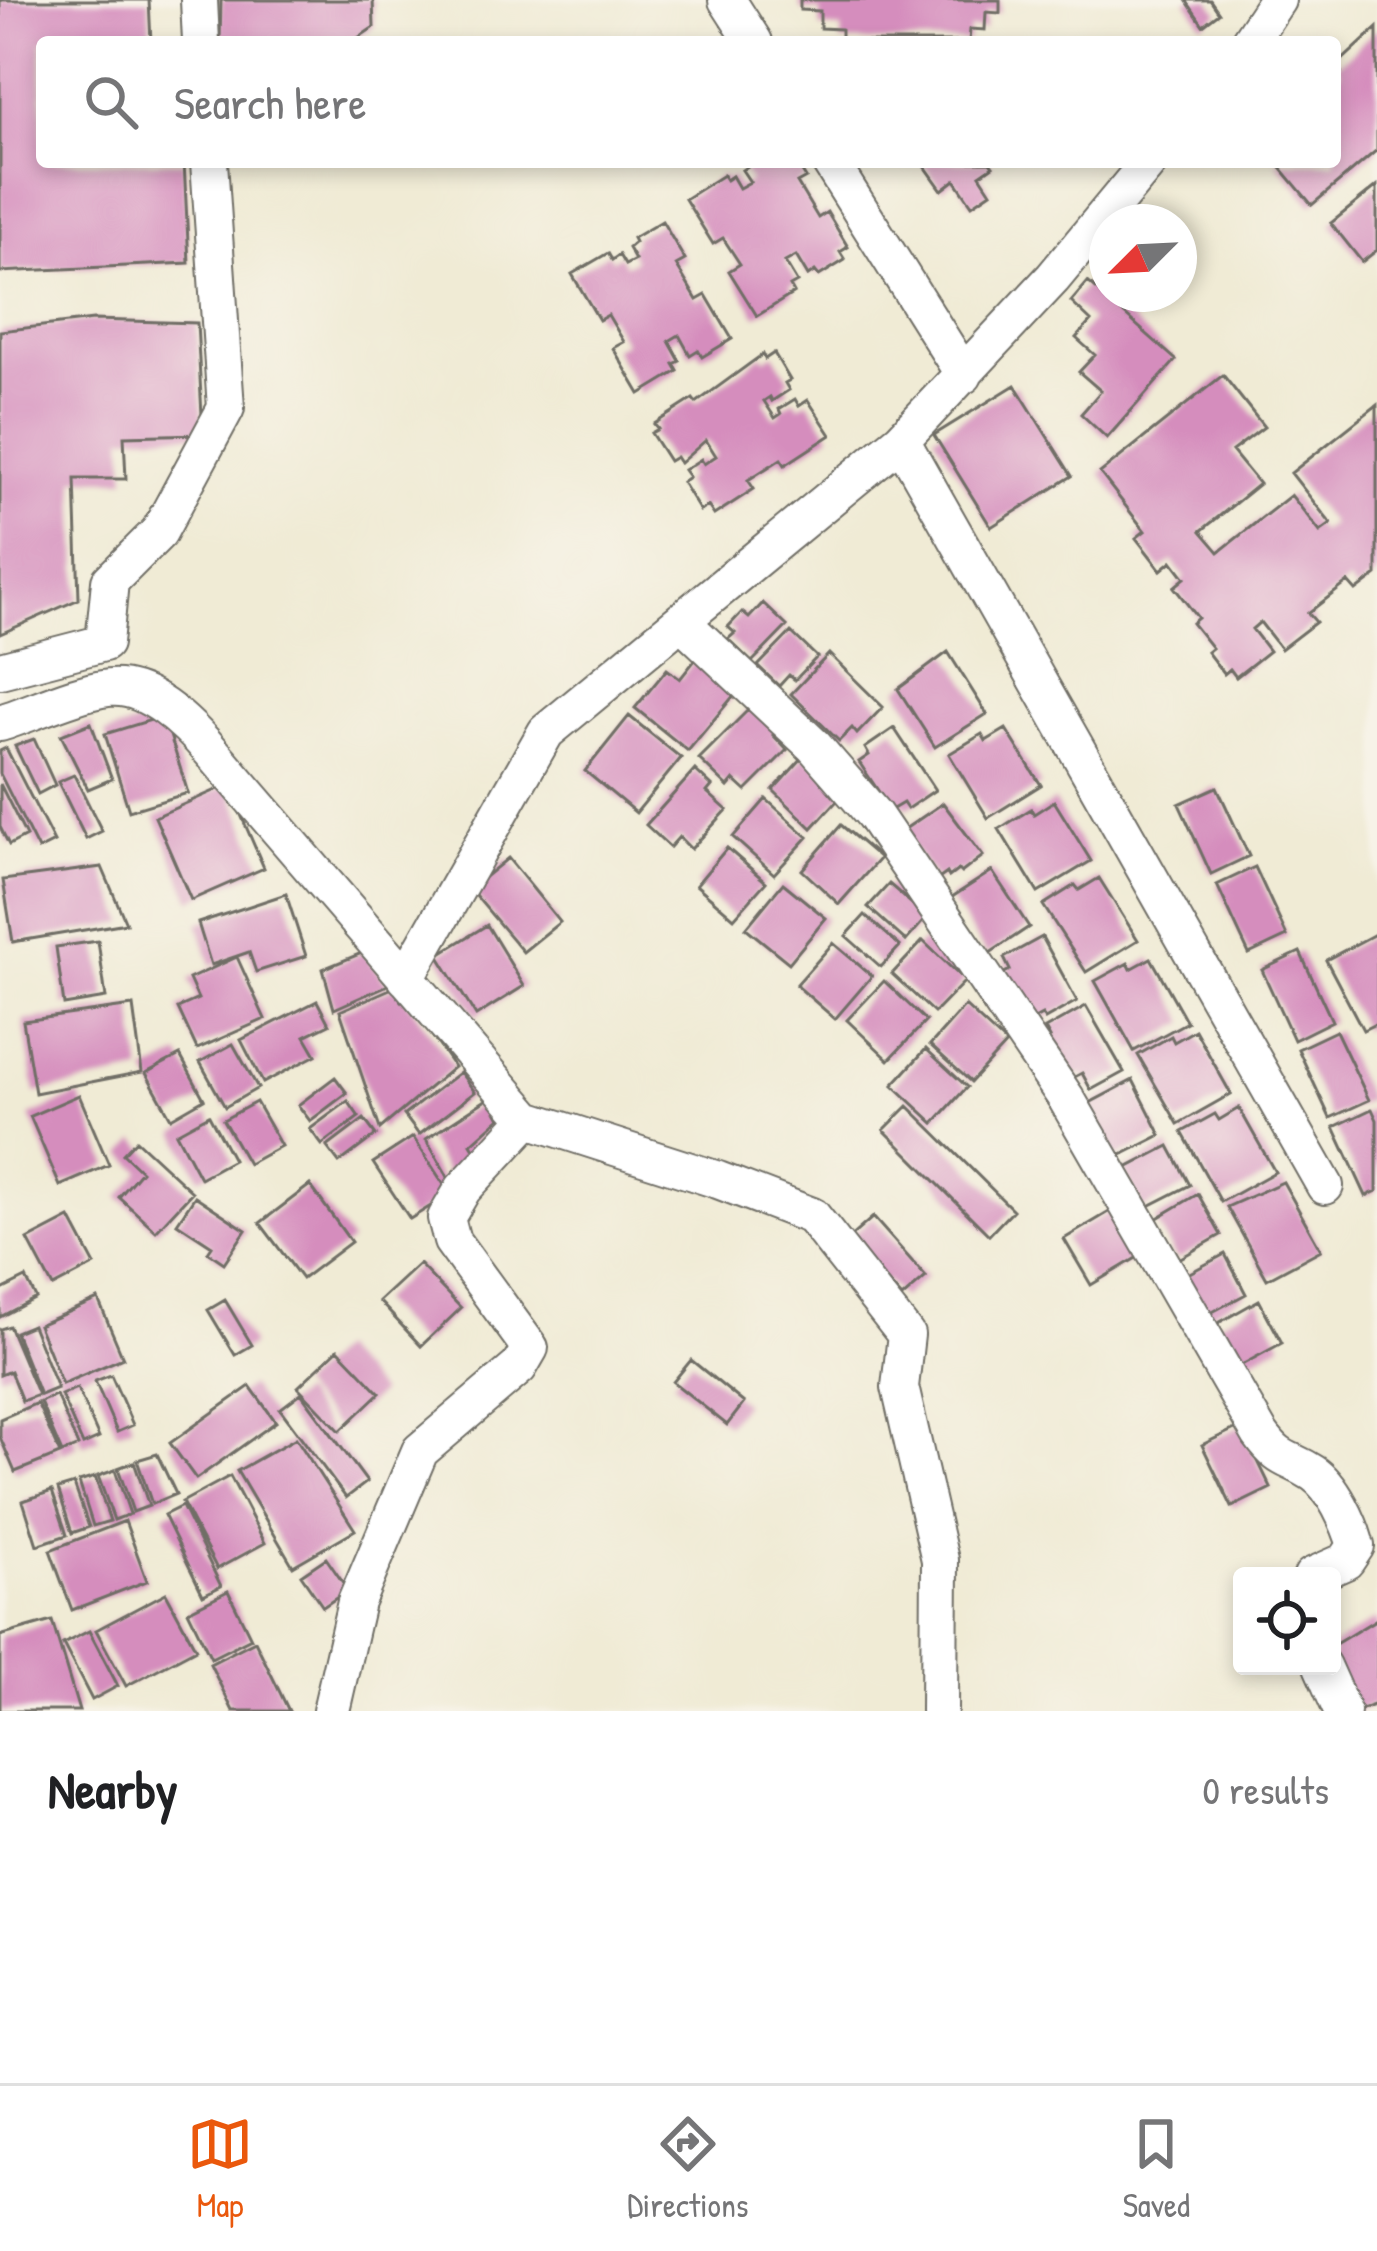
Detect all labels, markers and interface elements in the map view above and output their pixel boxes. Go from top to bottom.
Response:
search box [36,36,1341,168]
icon: search [78,69,144,135]
text: Search here [174,72,366,133]
north arrow [1089,204,1197,312]
map controls [1233,1567,1341,1675]
button: locate [1233,1567,1341,1675]
text: Nearby [48,1755,178,1824]
text: 0 results [1203,1763,1329,1816]
tab: Map [187,2111,253,2227]
tab: Directions [627,2111,749,2227]
tab: Saved [1123,2111,1190,2227]

